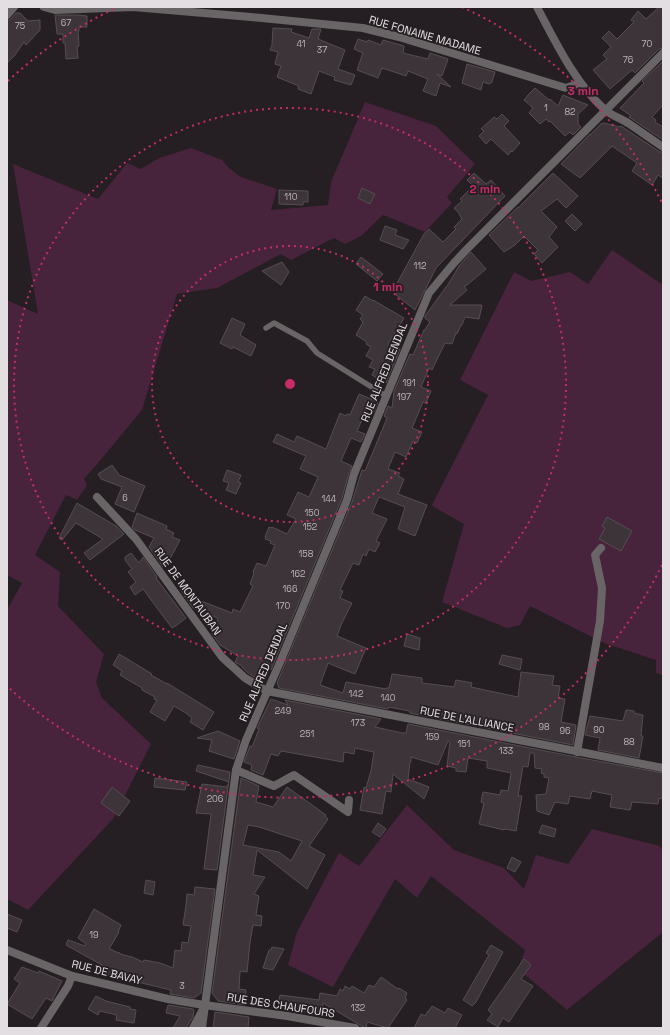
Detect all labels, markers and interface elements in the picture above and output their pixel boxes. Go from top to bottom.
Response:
street label: RUE FONAINE MADAME [367,12,483,58]
house number: 67 [61,17,71,29]
house number: 75 [15,20,25,32]
house number: 41 [296,38,306,50]
house number: 70 [642,38,653,50]
house number: 37 [317,44,327,56]
house number: 76 [623,54,634,66]
text: 3 min [567,83,599,99]
house number: 1 [544,102,548,114]
house number: 82 [564,106,576,118]
text: 2 min [469,181,501,197]
house number: 110 [284,191,298,203]
house number: 112 [414,260,426,272]
text: 1 min [373,279,403,295]
street label: RUE ALFRED DENDAL [358,320,410,424]
centre of rings [283,377,297,391]
house number: 191 [402,377,416,389]
house number: 197 [397,391,411,403]
house number: 6 [122,492,128,504]
house number: 144 [321,493,337,505]
house number: 150 [305,507,320,519]
house number: 152 [303,521,317,533]
street label: RUE DE MONTAUBAN [151,544,225,638]
house number: 158 [299,548,314,560]
house number: 162 [291,568,305,580]
house number: 166 [283,583,298,595]
house number: 170 [276,600,290,612]
street label: RUE ALFRED DENDAL [236,620,290,724]
house number: 142 [349,688,363,700]
house number: 140 [380,692,396,704]
street label: RUE DE L'ALLIANCE [419,703,515,735]
house number: 249 [275,705,291,717]
house number: 173 [351,717,365,729]
house number: 98 [538,721,550,733]
house number: 90 [593,724,605,736]
house number: 96 [559,725,571,737]
house number: 251 [300,728,314,740]
house number: 159 [425,731,439,743]
house number: 88 [623,736,635,748]
house number: 151 [458,738,471,750]
house number: 133 [499,745,513,757]
house number: 206 [207,793,224,805]
house number: 19 [89,929,99,941]
street label: RUE DE BAVAY [70,956,144,988]
house number: 3 [179,980,185,992]
street label: RUE DES CHAUFOURS [226,990,336,1020]
house number: 132 [351,1002,365,1014]

